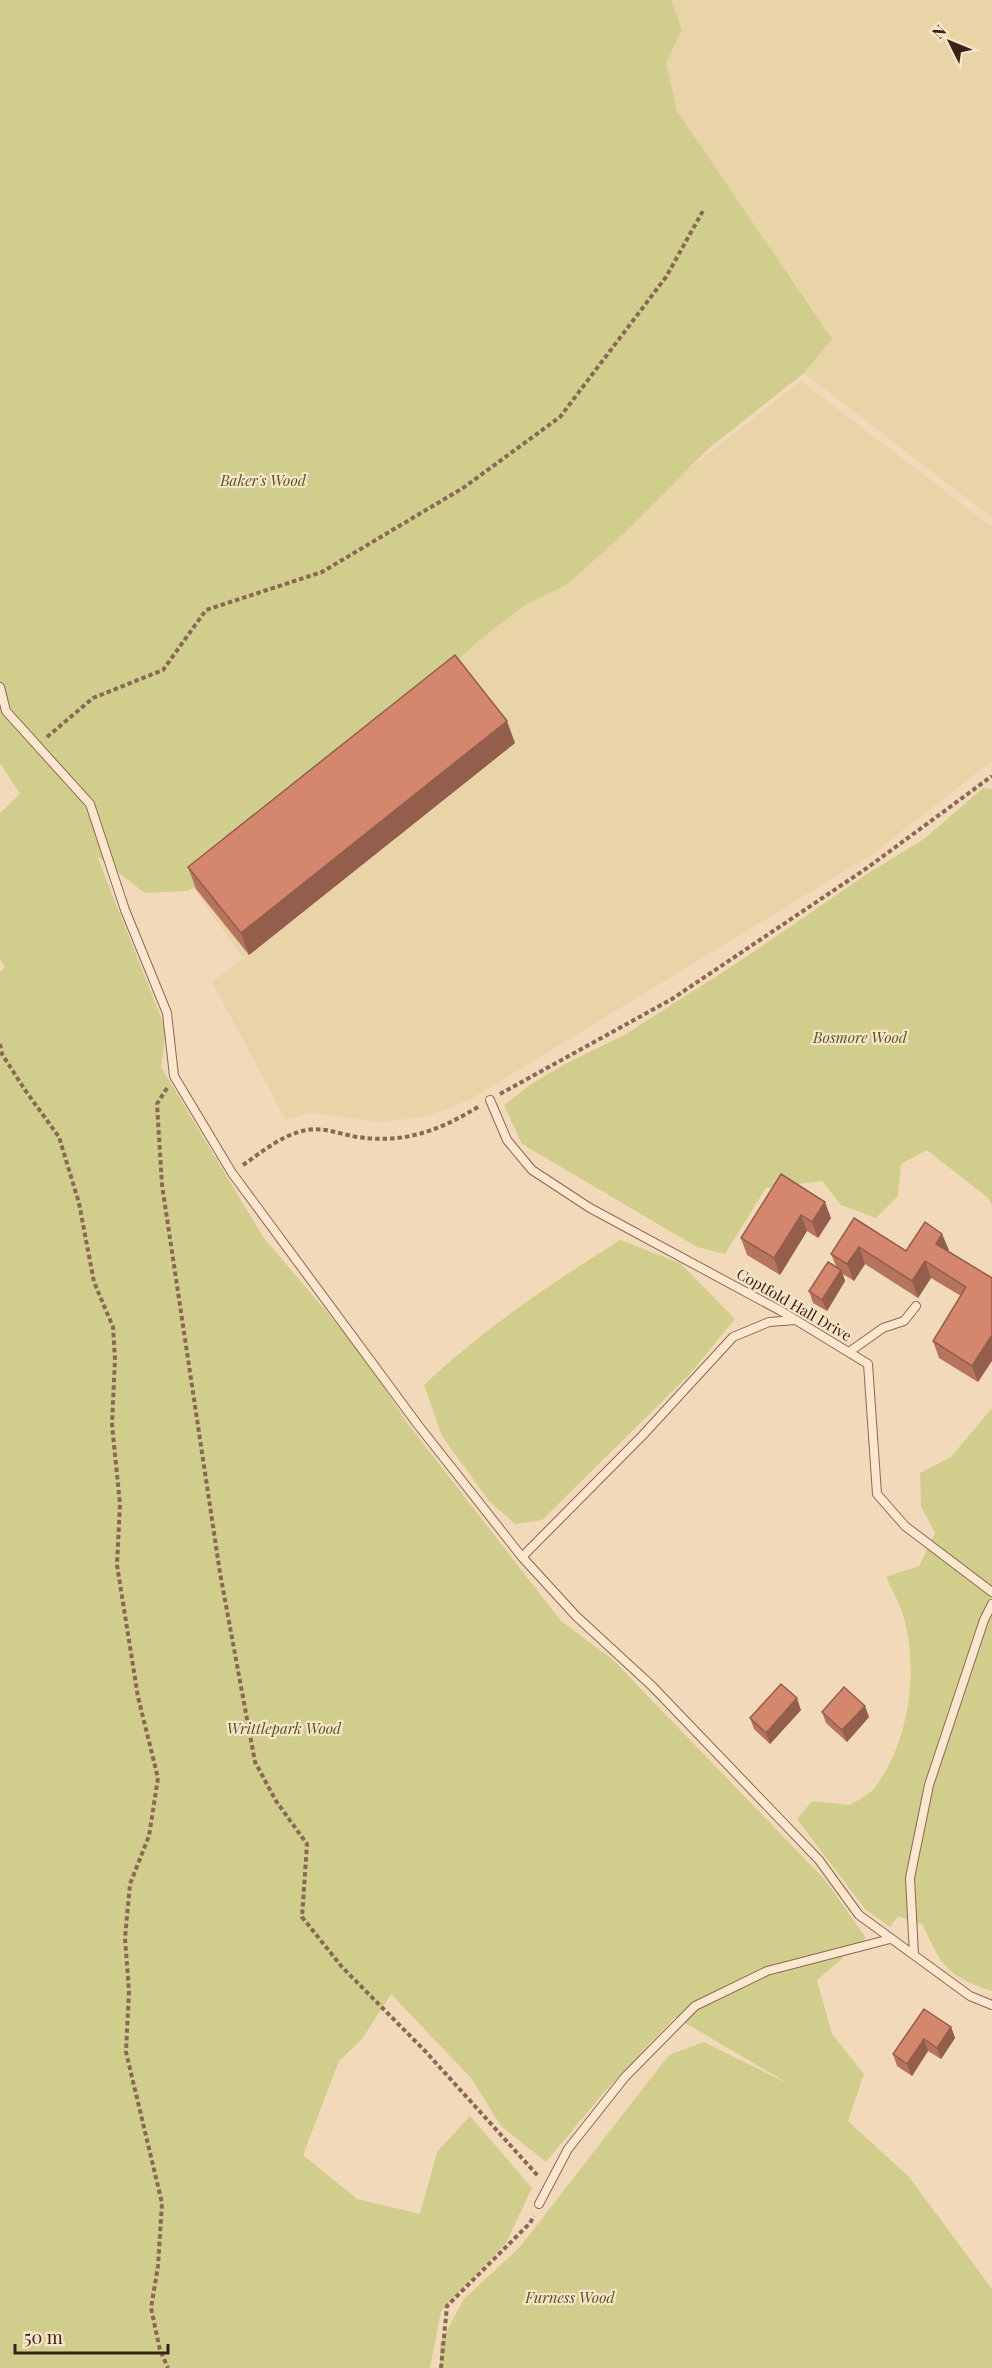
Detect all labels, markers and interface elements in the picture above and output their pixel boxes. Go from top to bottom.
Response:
north arrow [920,12,980,72]
text: N [927,20,951,43]
park label: Baker's Wood [219,470,307,490]
park label: Bosmore Wood [812,1027,908,1047]
street label: Coptfold Hall Drive [733,1263,856,1345]
park label: Writtlepark Wood [227,1718,342,1738]
park label: Furness Wood [524,2287,616,2307]
scale bar [15,2317,168,2355]
text: 50 m [24,2325,63,2349]

